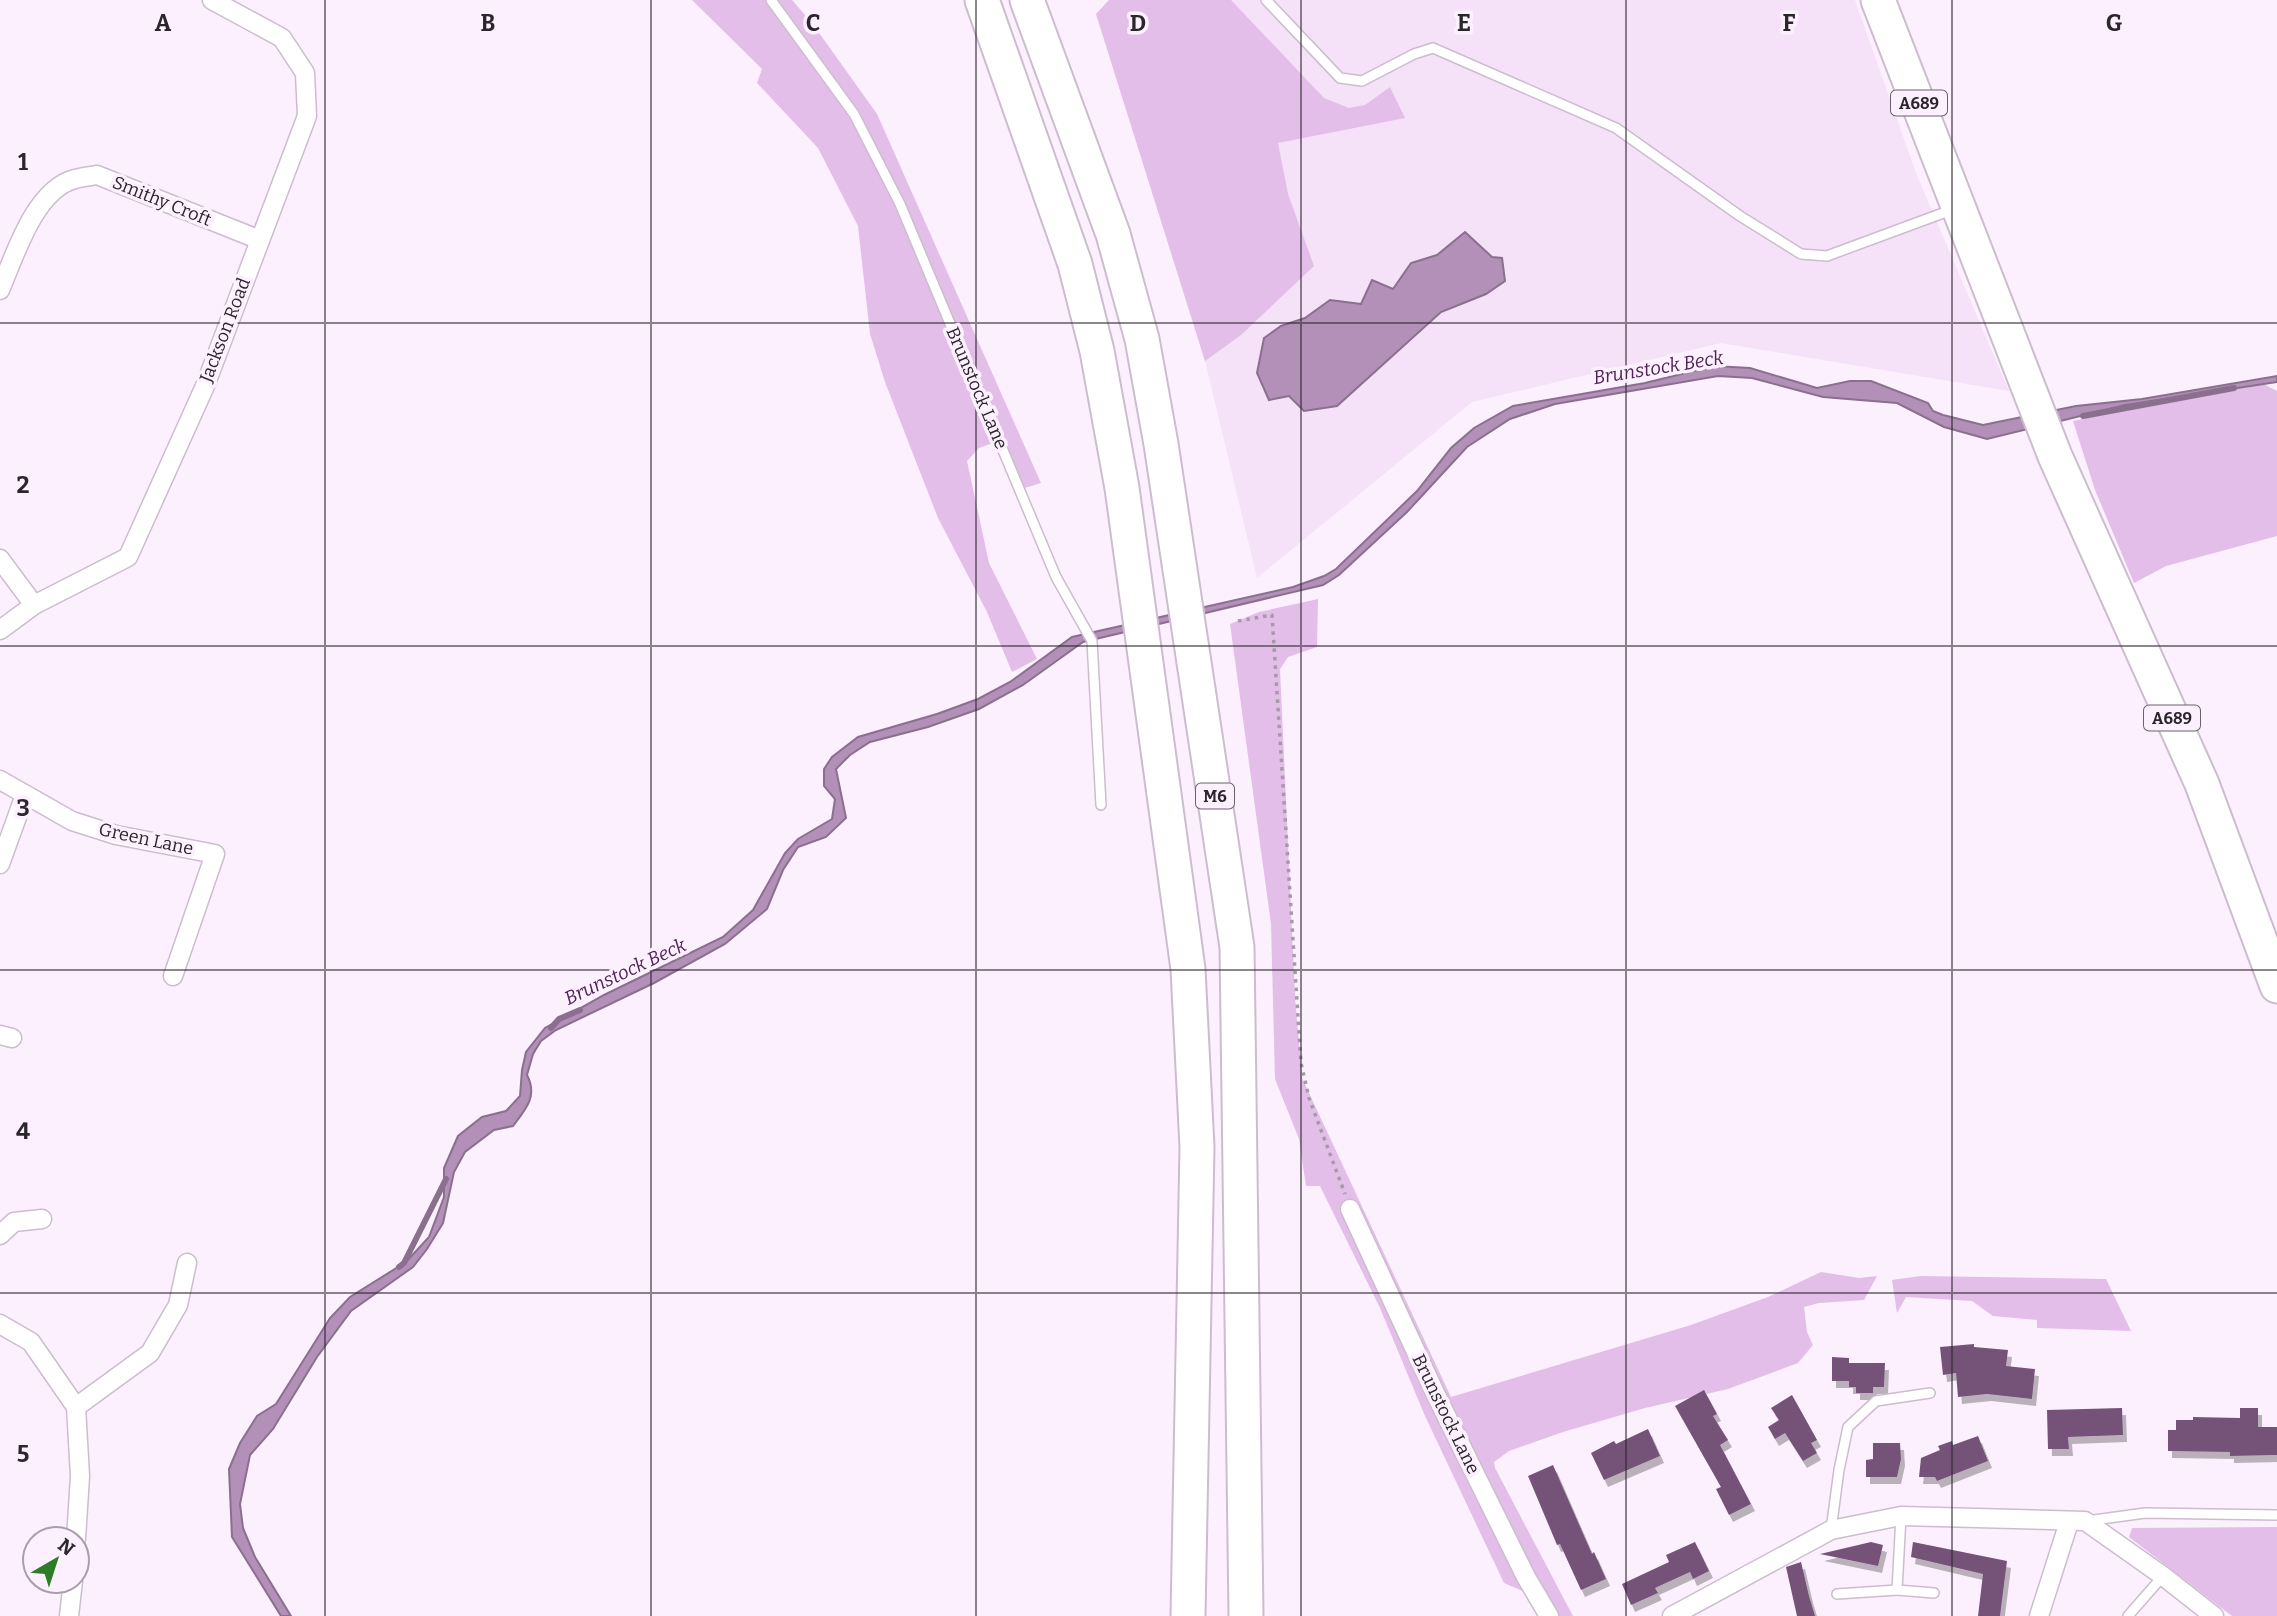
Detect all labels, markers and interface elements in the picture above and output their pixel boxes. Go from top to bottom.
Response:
text: A [155,9,172,37]
text: B [481,9,495,37]
text: C [806,9,820,37]
text: D [1130,9,1146,37]
text: E [1457,9,1471,37]
text: F [1783,9,1796,37]
text: G [2106,9,2123,37]
road number: A689 [1891,90,1947,116]
text: 1 [18,148,28,176]
street label: Smithy Croft [109,171,215,231]
street label: Jackson Road [195,274,255,386]
street label: Brunstock Lane [941,324,1013,452]
water label: Brunstock Beck [1591,346,1726,389]
text: 2 [17,471,30,499]
road number: A689 [2144,706,2200,730]
road number: M6 [1196,783,1234,808]
text: 3 [16,794,30,822]
street label: Green Lane [97,818,195,860]
water label: Brunstock Beck [561,933,690,1010]
text: 4 [16,1117,30,1145]
street label: Brunstock Lane [1408,1351,1484,1477]
text: 5 [17,1440,29,1468]
north arrow [21,1525,91,1595]
text: N [53,1534,80,1561]

